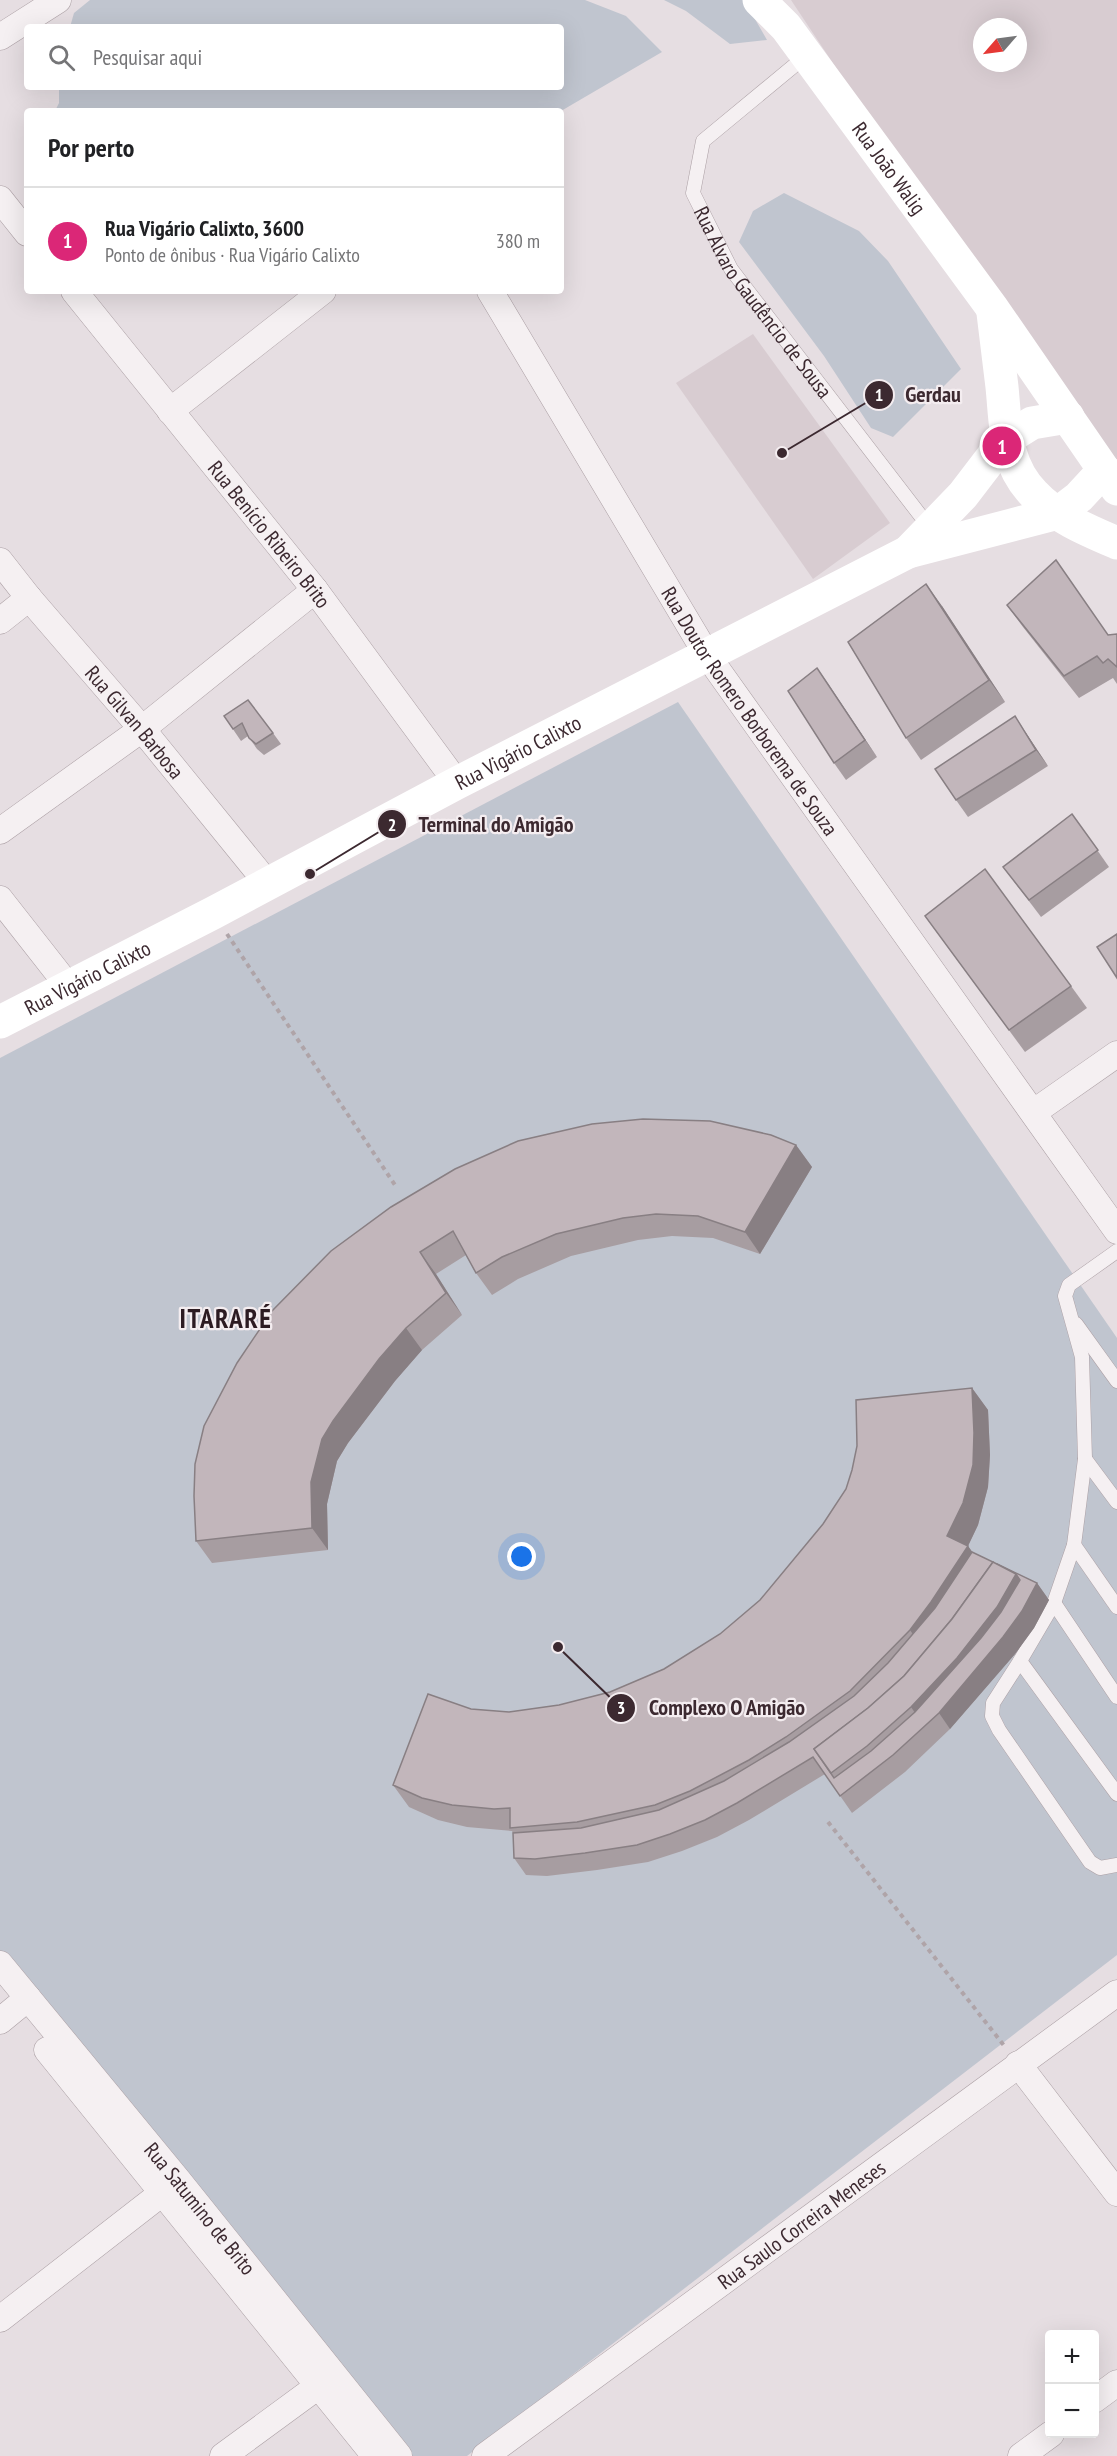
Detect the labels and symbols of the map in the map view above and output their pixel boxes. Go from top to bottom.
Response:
north arrow [973,18,1027,72]
street label: Rua João Walig [847,116,932,220]
street label: Rua Alvaro Gaudêncio de Sousa [688,202,839,403]
callout: Gerdau [864,375,973,415]
text: Gerdau [905,380,961,408]
text: 1 [875,383,883,406]
pin: 1 [982,424,1022,468]
street label: Rua Benício Ribeiro Brito [202,455,337,613]
street label: Rua Doutor Romero Borborema de Souza [656,581,844,840]
street label: Rua Gilvan Barbosa [80,660,190,784]
street label: Rua Vigário Calixto [450,708,585,795]
callout: Terminal do Amigão [377,804,586,844]
text: Terminal do Amigão [419,810,574,838]
text: 2 [388,813,396,836]
street label: Rua Vigário Calixto [20,934,155,1021]
district label: ITARARÉ [180,1301,272,1335]
your location [507,1542,536,1571]
callout: Complexo O Amigão [606,1688,817,1728]
text: Complexo O Amigão [649,1693,805,1721]
text: 3 [617,1696,625,1719]
street label: Rua Satumino de Brito [139,2137,262,2280]
street label: Rua Saulo Correira Meneses [712,2154,890,2295]

